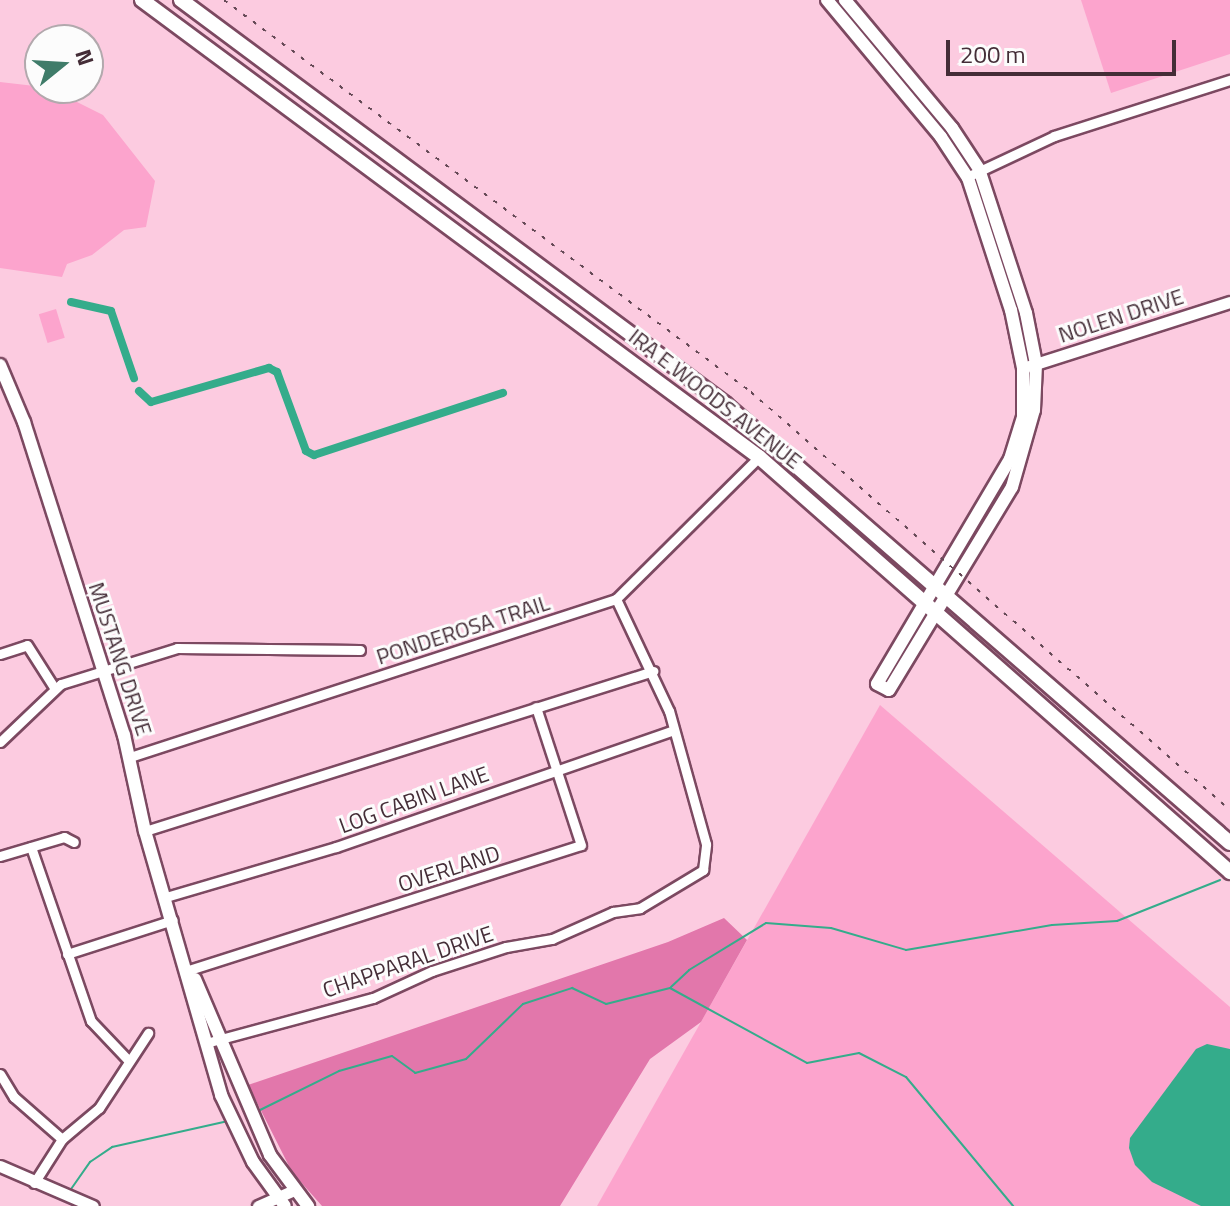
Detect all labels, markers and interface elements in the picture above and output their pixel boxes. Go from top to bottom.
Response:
north arrow [24,24,104,104]
scale bar [950,24,1180,74]
text: 200 m [960,36,1026,72]
text: N [66,45,103,70]
street label: NOLEN DRIVE [1055,283,1187,349]
street label: IRA E WOODS AVENUE [623,323,807,475]
street label: MUSTANG DRIVE [83,579,157,739]
street label: PONDEROSA TRAIL [373,590,553,670]
street label: LOG CABIN LANE [336,761,492,839]
street label: OVERLAND [395,840,503,898]
street label: CHAPPARAL DRIVE [319,920,497,1004]

